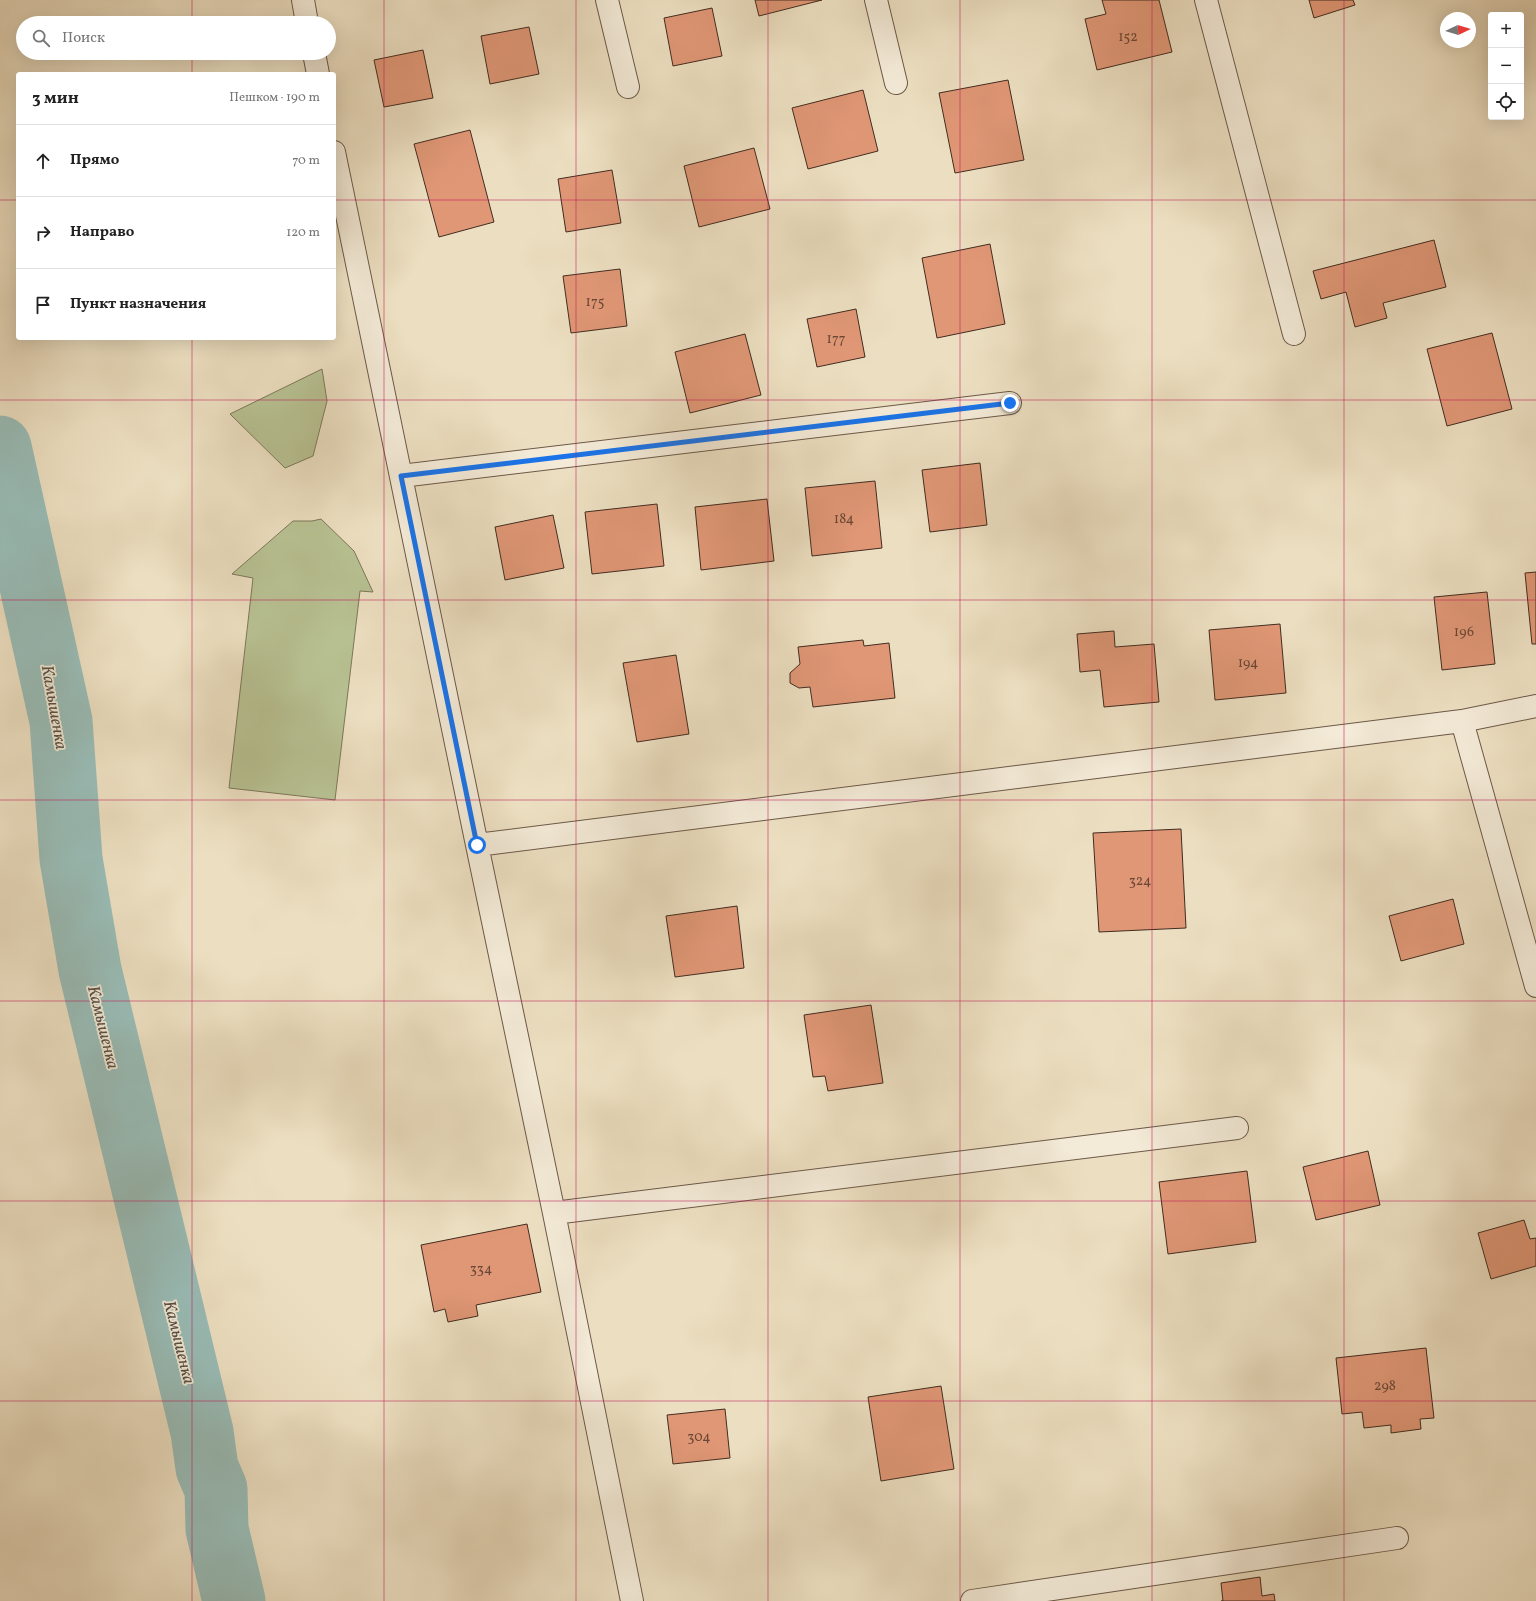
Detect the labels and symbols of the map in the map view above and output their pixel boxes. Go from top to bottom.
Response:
north arrow [1440,12,1476,48]
house number: 152 [1118,28,1138,47]
house number: 175 [586,293,604,312]
house number: 177 [826,330,846,349]
route end [1001,394,1019,412]
house number: 184 [834,510,854,529]
house number: 196 [1454,623,1474,642]
house number: 194 [1238,654,1258,673]
water label: Камышенка [35,663,72,751]
route start [468,836,486,854]
house number: 324 [1129,872,1151,891]
water label: Камышенка [81,983,124,1072]
house number: 334 [470,1260,492,1279]
water label: Камышенка [157,1298,200,1387]
house number: 298 [1374,1377,1396,1396]
house number: 304 [687,1428,711,1447]

